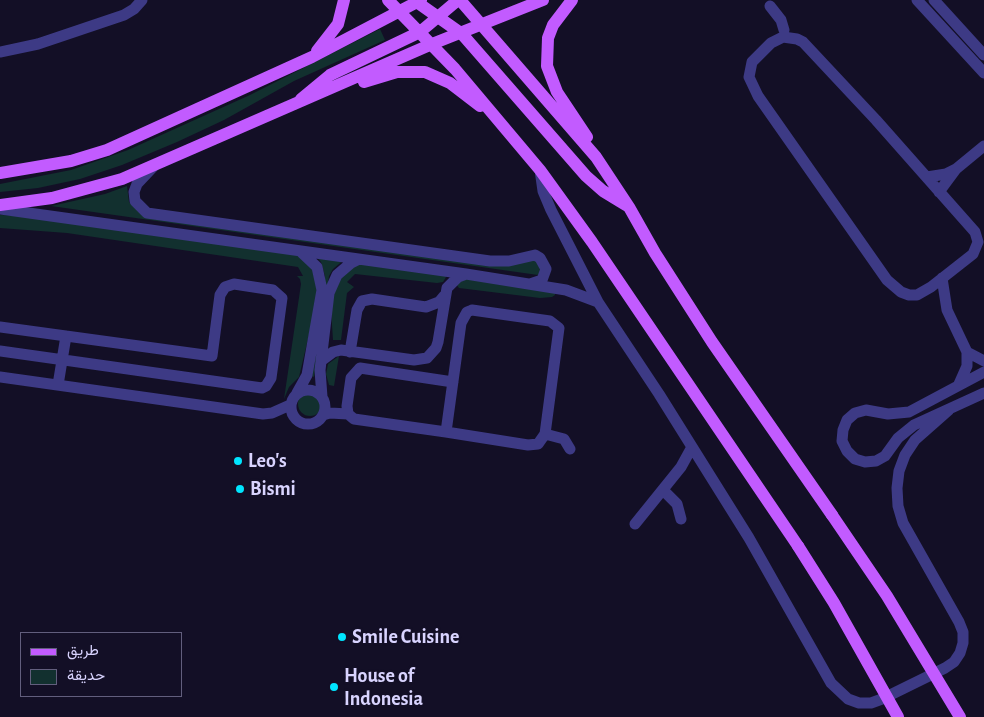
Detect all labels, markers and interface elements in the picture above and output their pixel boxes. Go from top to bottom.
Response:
place label: Leo's [248,449,287,473]
marker: Leo's [232,455,244,467]
place label: Bismi [250,477,296,501]
marker: Bismi [234,483,246,495]
place label: Smile Cuisine [352,625,460,649]
marker: Smile Cuisine [336,631,348,643]
legend [20,632,182,697]
text: طريق [67,643,99,658]
place label: House of Indonesia [344,664,423,711]
text: حديقة [67,668,105,683]
marker: House of Indonesia [328,681,340,693]

